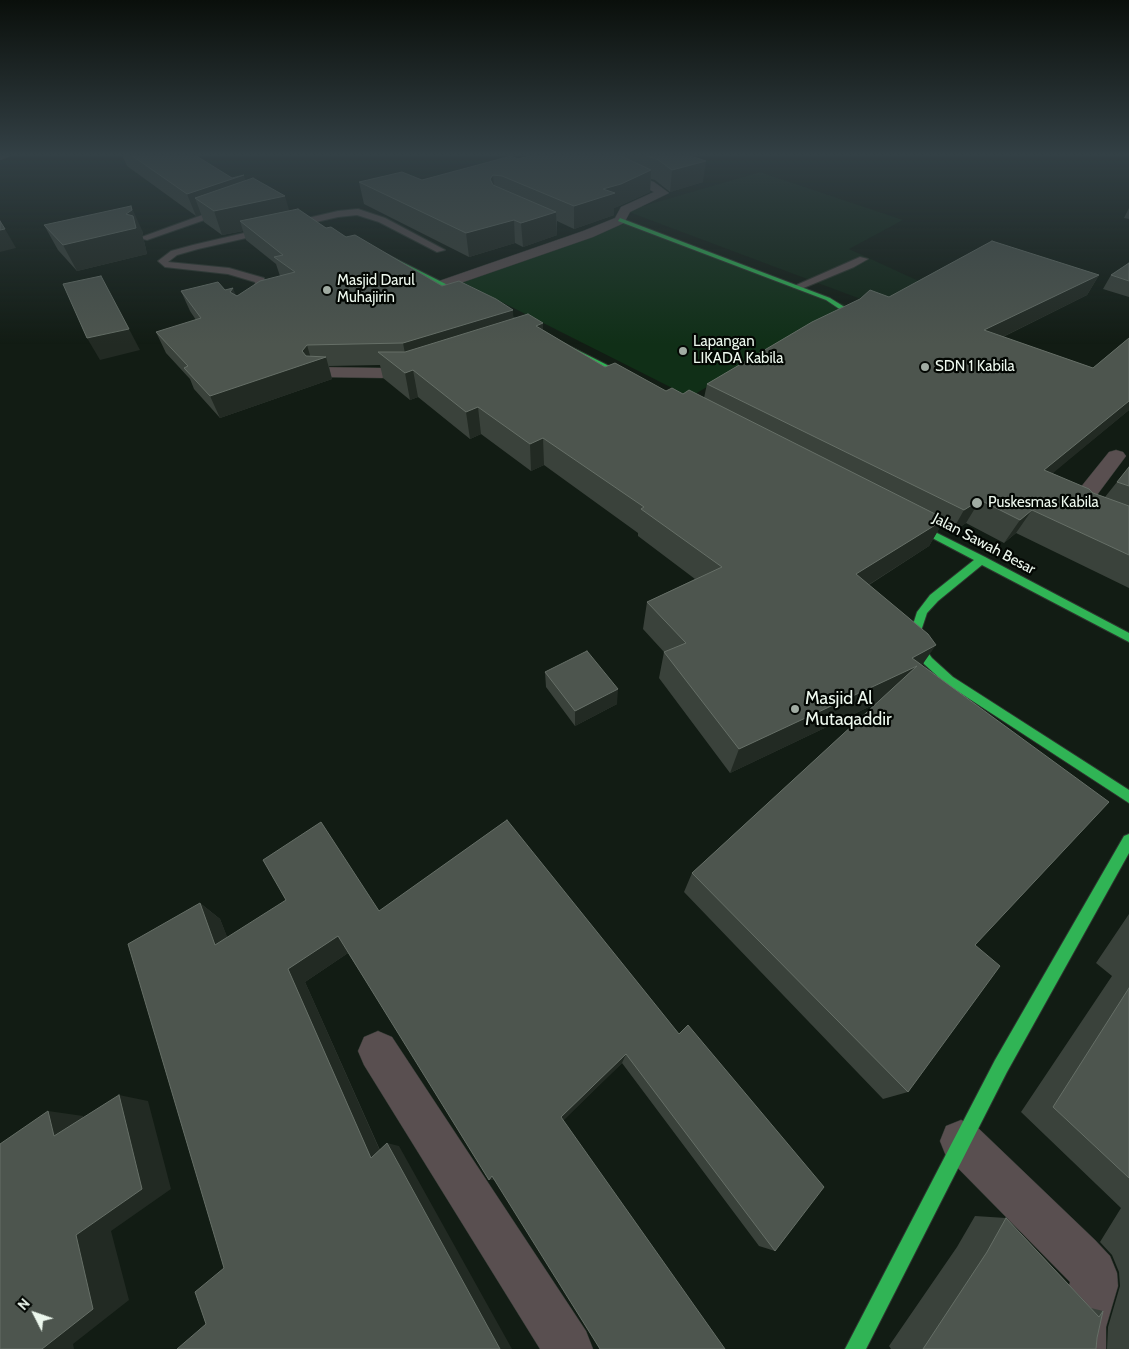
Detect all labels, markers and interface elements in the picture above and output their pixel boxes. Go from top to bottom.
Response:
place label: Masjid Darul Muhajirin [337,272,415,307]
marker: Masjid Darul Muhajirin [321,284,333,296]
place label: Lapangan LIKADA Kabila [693,333,783,368]
marker: Lapangan LIKADA Kabila [677,345,689,357]
place label: SDN 1 Kabila [935,358,1015,376]
marker: SDN 1 Kabila [919,361,931,373]
place label: Puskesmas Kabila [988,494,1099,512]
marker: Puskesmas Kabila [970,496,984,510]
street label: Jalan Sawah Besar [930,509,1038,579]
place label: Masjid Al Mutaqaddir [805,688,892,731]
marker: Masjid Al Mutaqaddir [789,703,801,715]
north arrow [10,1289,60,1339]
text: N [14,1295,34,1314]

